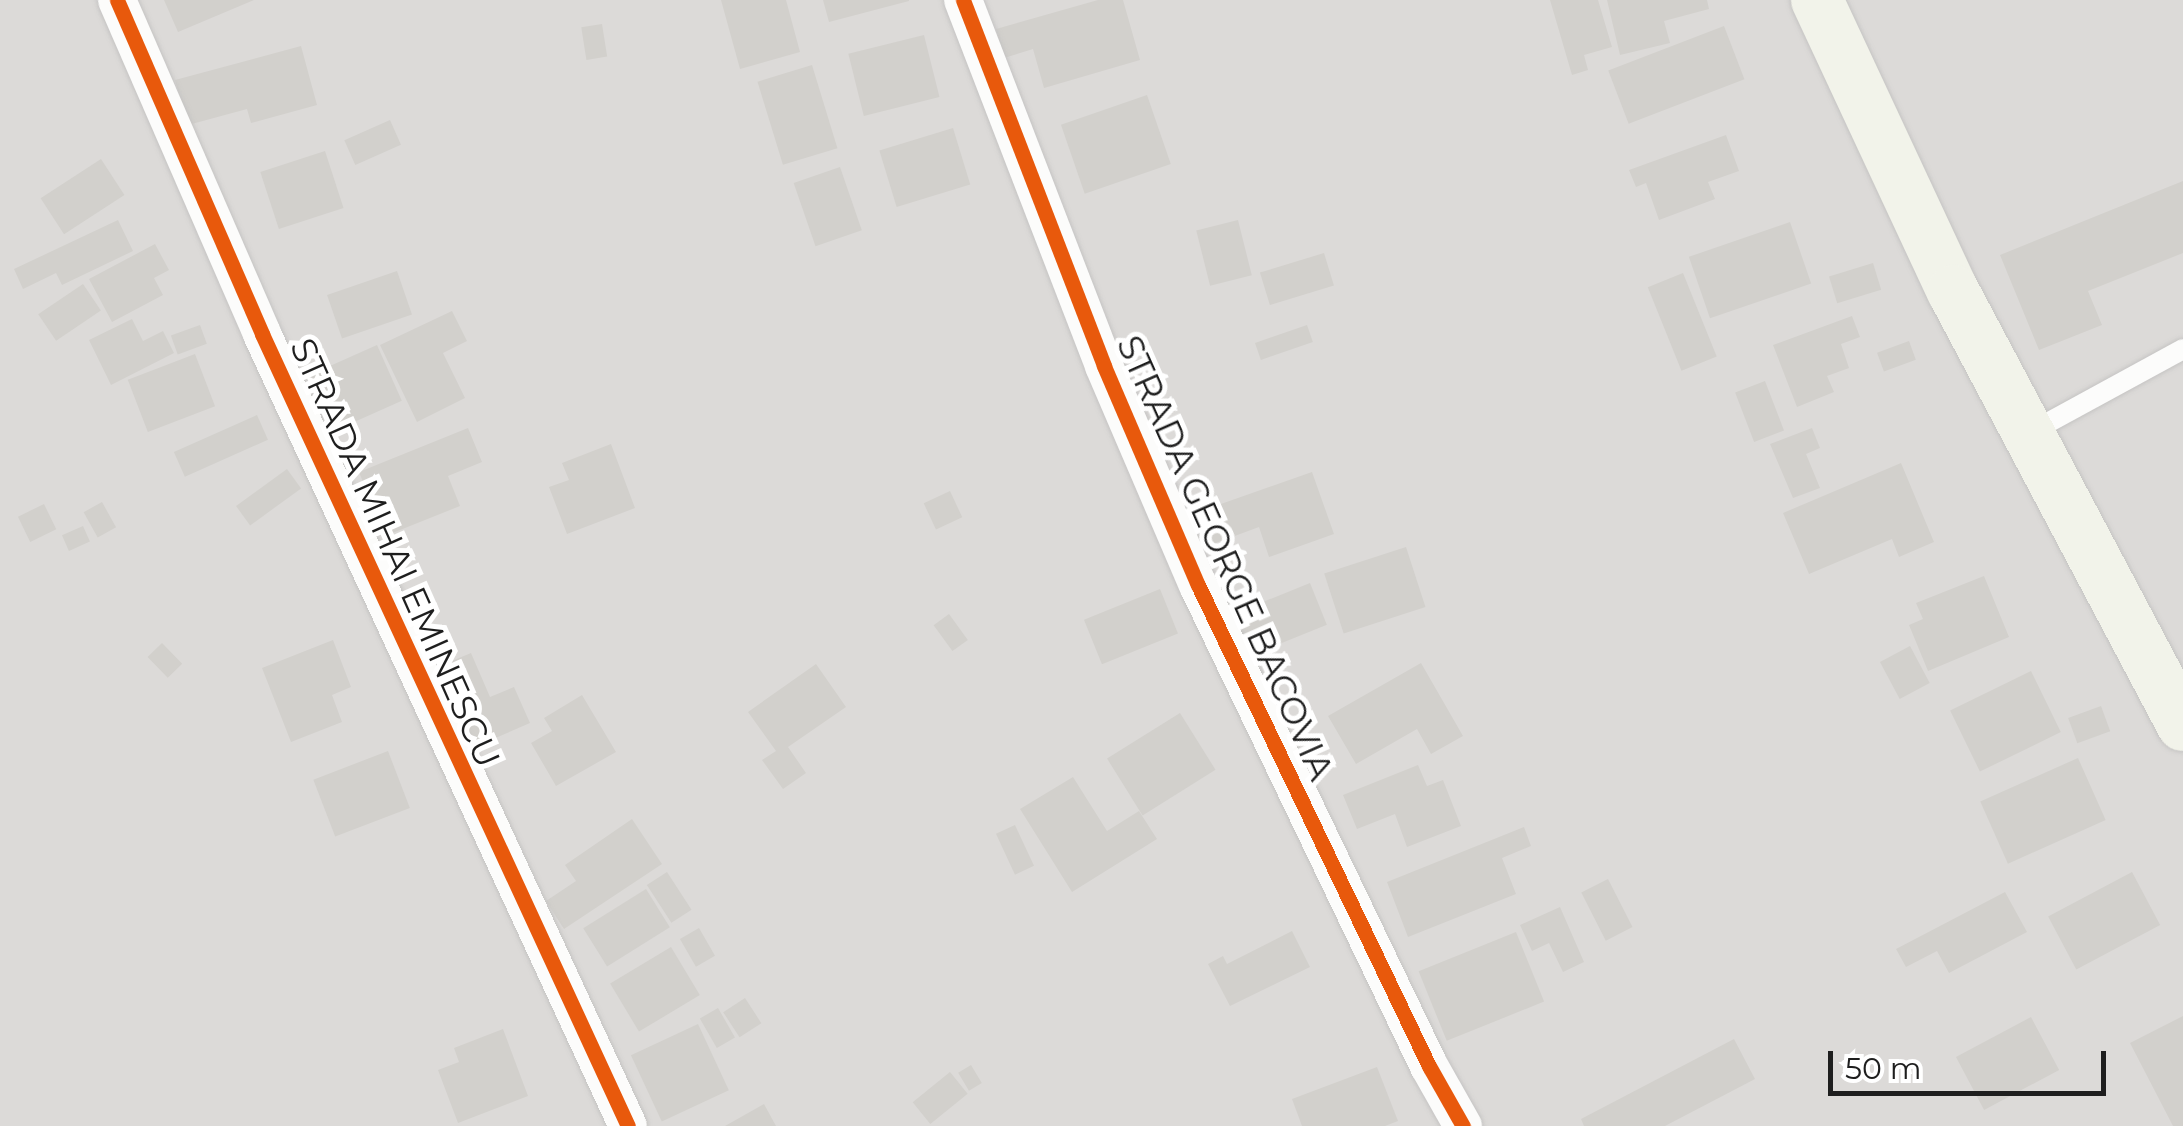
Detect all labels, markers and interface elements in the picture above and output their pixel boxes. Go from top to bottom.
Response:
street label: STRADA GEORGE BACOVIA [1108,329,1342,787]
street label: STRADA MIHAI EMINESCU [281,332,509,774]
scale bar [1833,1031,2110,1093]
text: 50 m [1845,1050,1922,1087]

